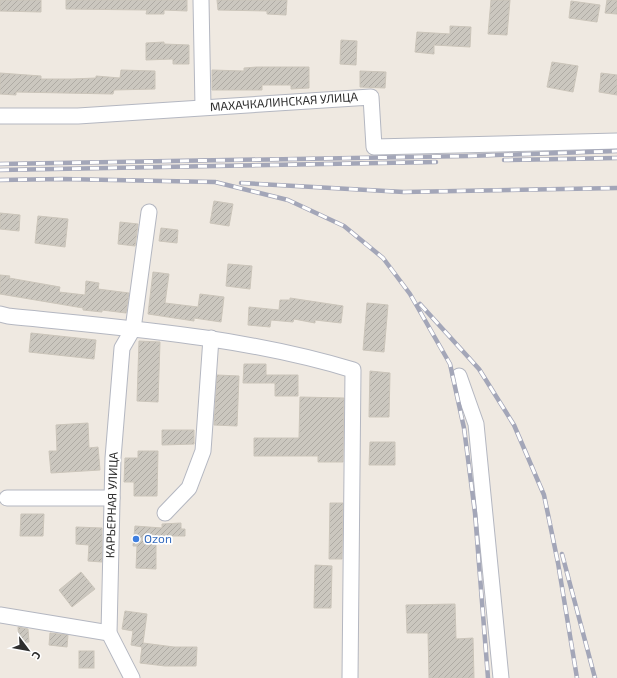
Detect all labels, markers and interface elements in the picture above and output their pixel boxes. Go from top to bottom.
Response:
street label: МАХАЧКАЛИНСКАЯ УЛИЦА [209,89,359,113]
street label: КАРЬЕРНАЯ УЛИЦА [102,451,120,558]
place label: Ozon [144,531,172,545]
marker: Ozon [131,534,141,544]
north arrow [8,630,48,670]
text: С [29,649,44,662]

